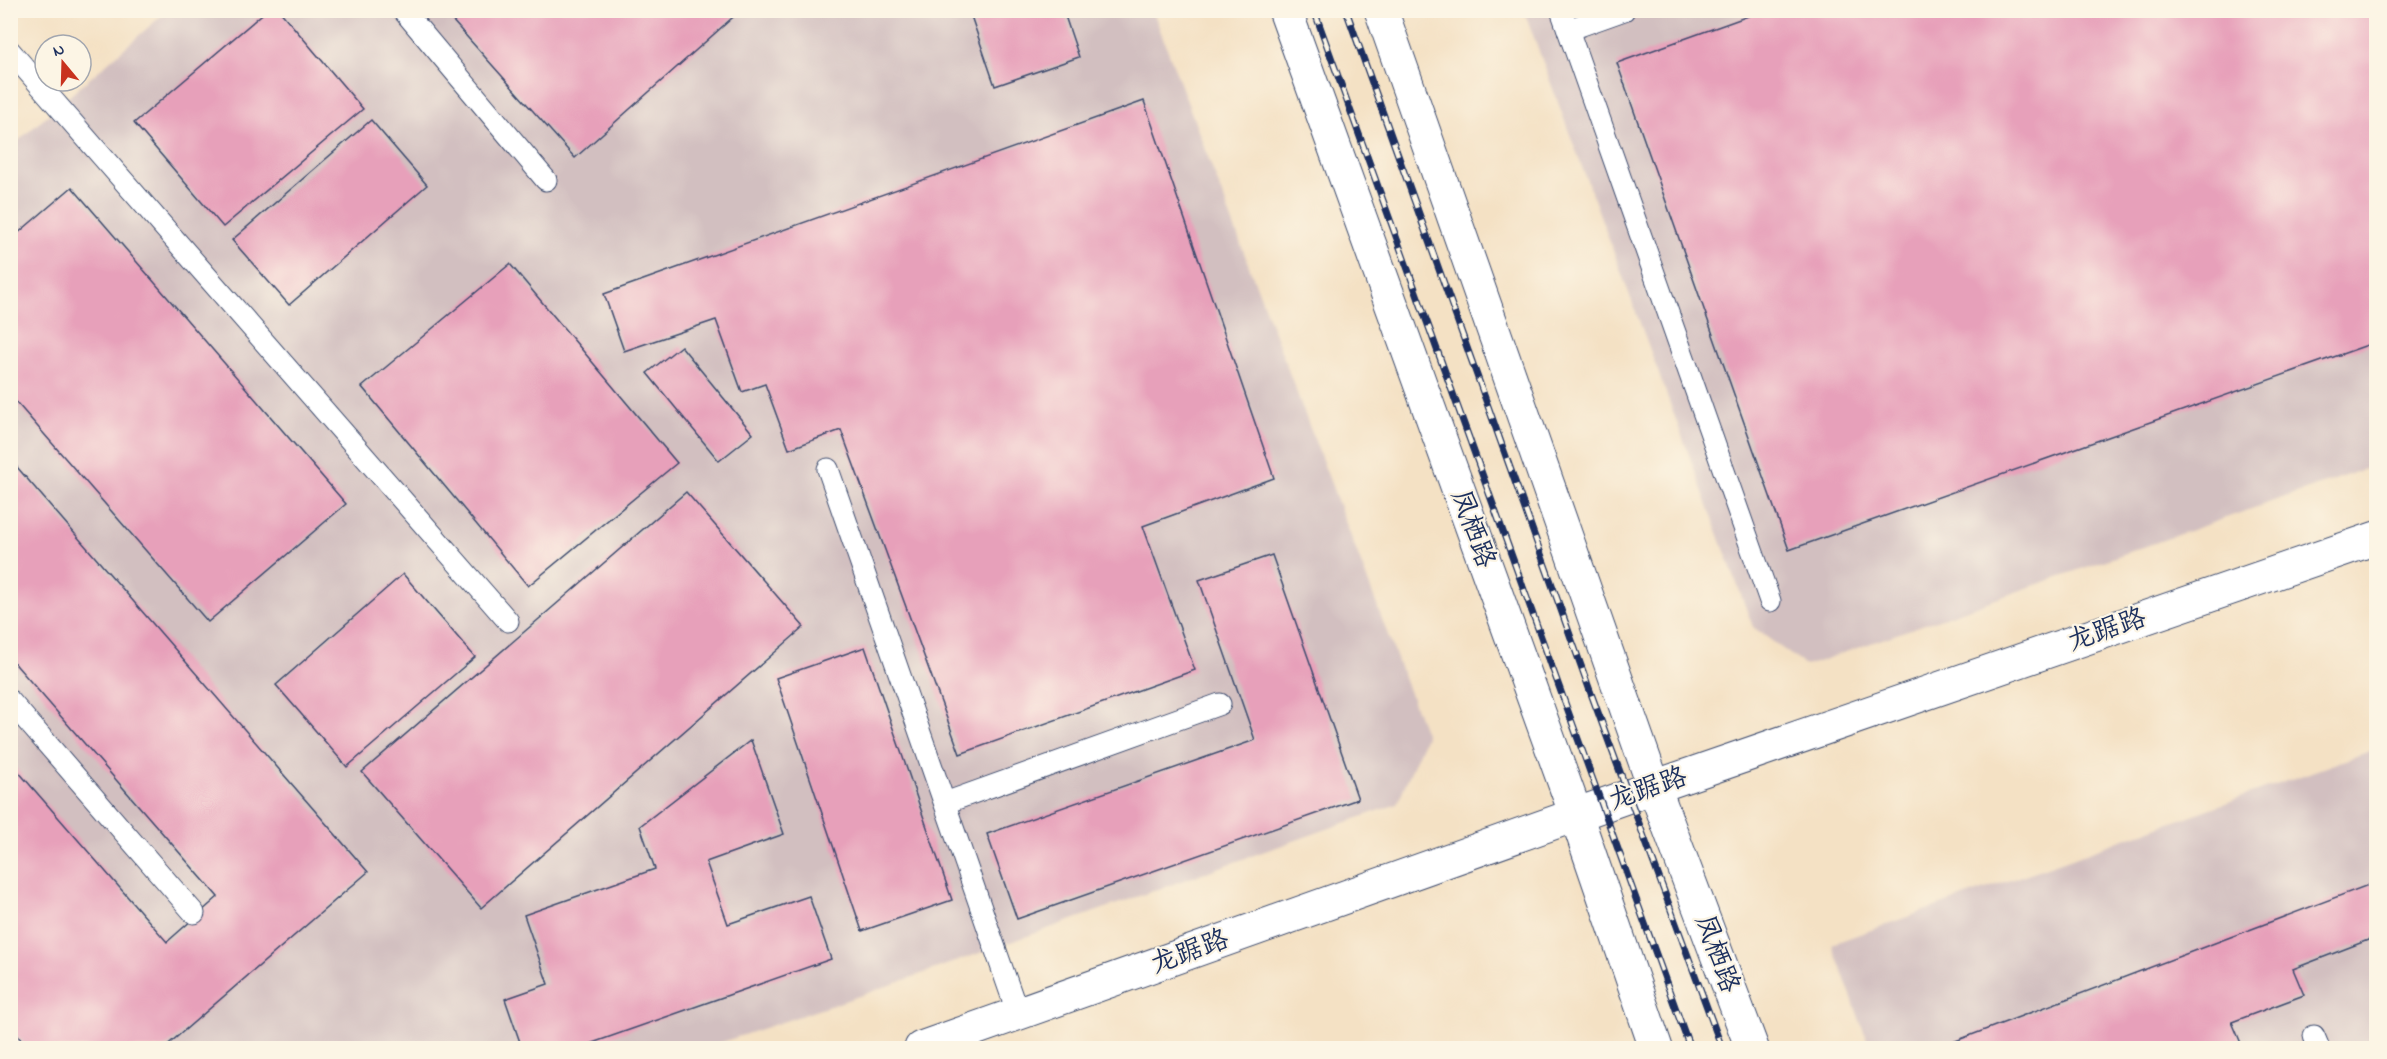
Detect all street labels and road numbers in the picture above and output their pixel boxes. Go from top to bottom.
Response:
street label: 凤栖路 [1440,484,1504,574]
street label: 龙踞路 [2062,599,2152,663]
street label: 龙踞路 [1603,758,1693,822]
street label: 凤栖路 [1684,909,1748,999]
street label: 龙踞路 [1145,921,1235,985]

